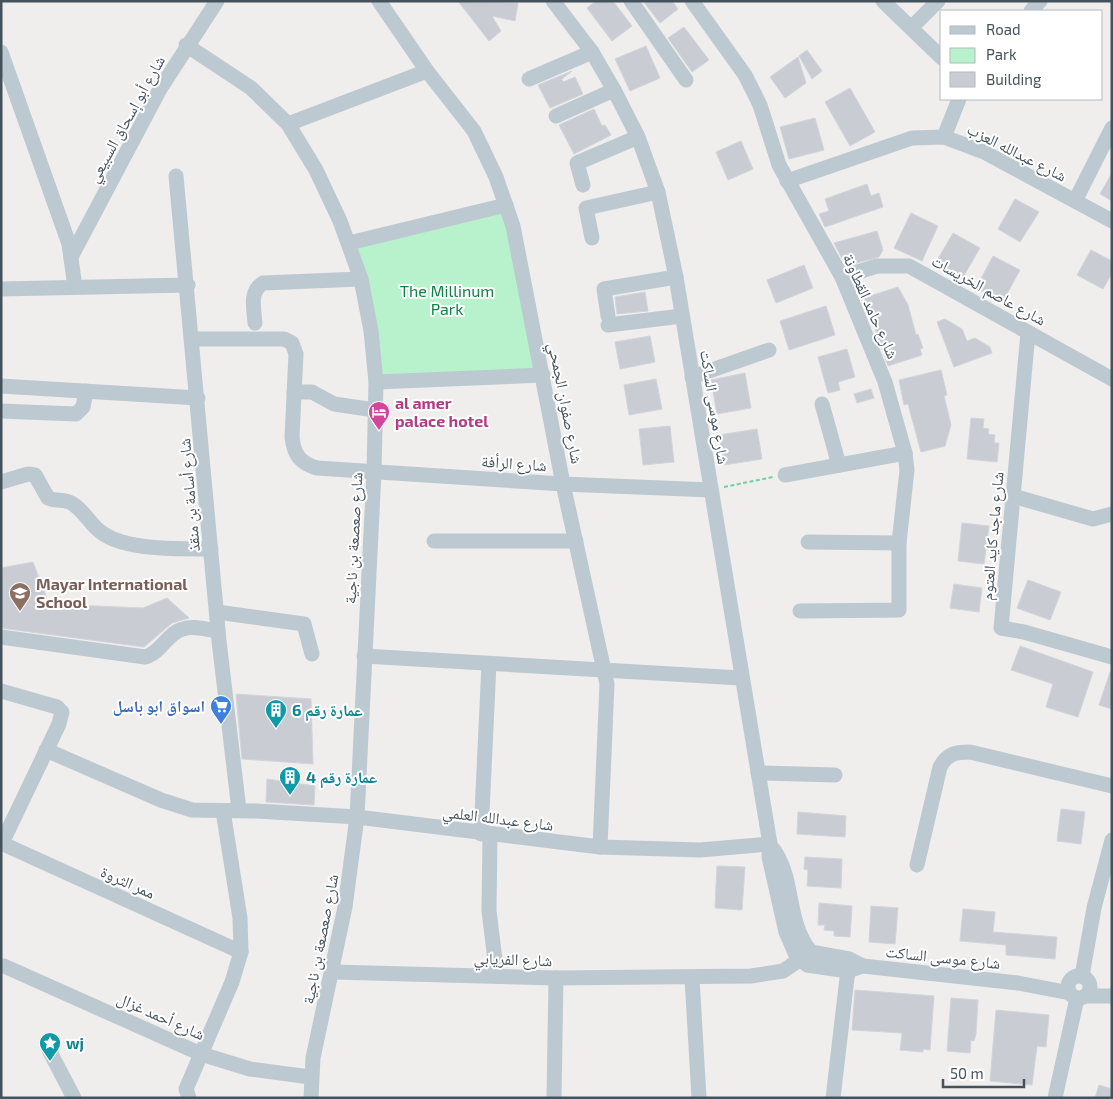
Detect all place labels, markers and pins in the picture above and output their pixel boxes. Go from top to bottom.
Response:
place label: al amer palace hotel [395,393,489,430]
hotel icon: al amer palace hotel [367,400,391,431]
place label: Mayar International School [36,574,188,611]
school or university icon: Mayar International School [8,581,32,612]
supermarket icon: اسواق ابو باسل [209,694,233,725]
place label: اسواق ابو باسل [113,696,205,716]
building icon: عمارة رقم 6 [264,698,288,729]
place label: عمارة رقم 6 [292,700,362,722]
building icon: عمارة رقم 4 [278,765,302,796]
place label: عمارة رقم 4 [306,767,377,789]
place icon: wj [38,1031,62,1062]
place label: wj [66,1033,84,1052]

